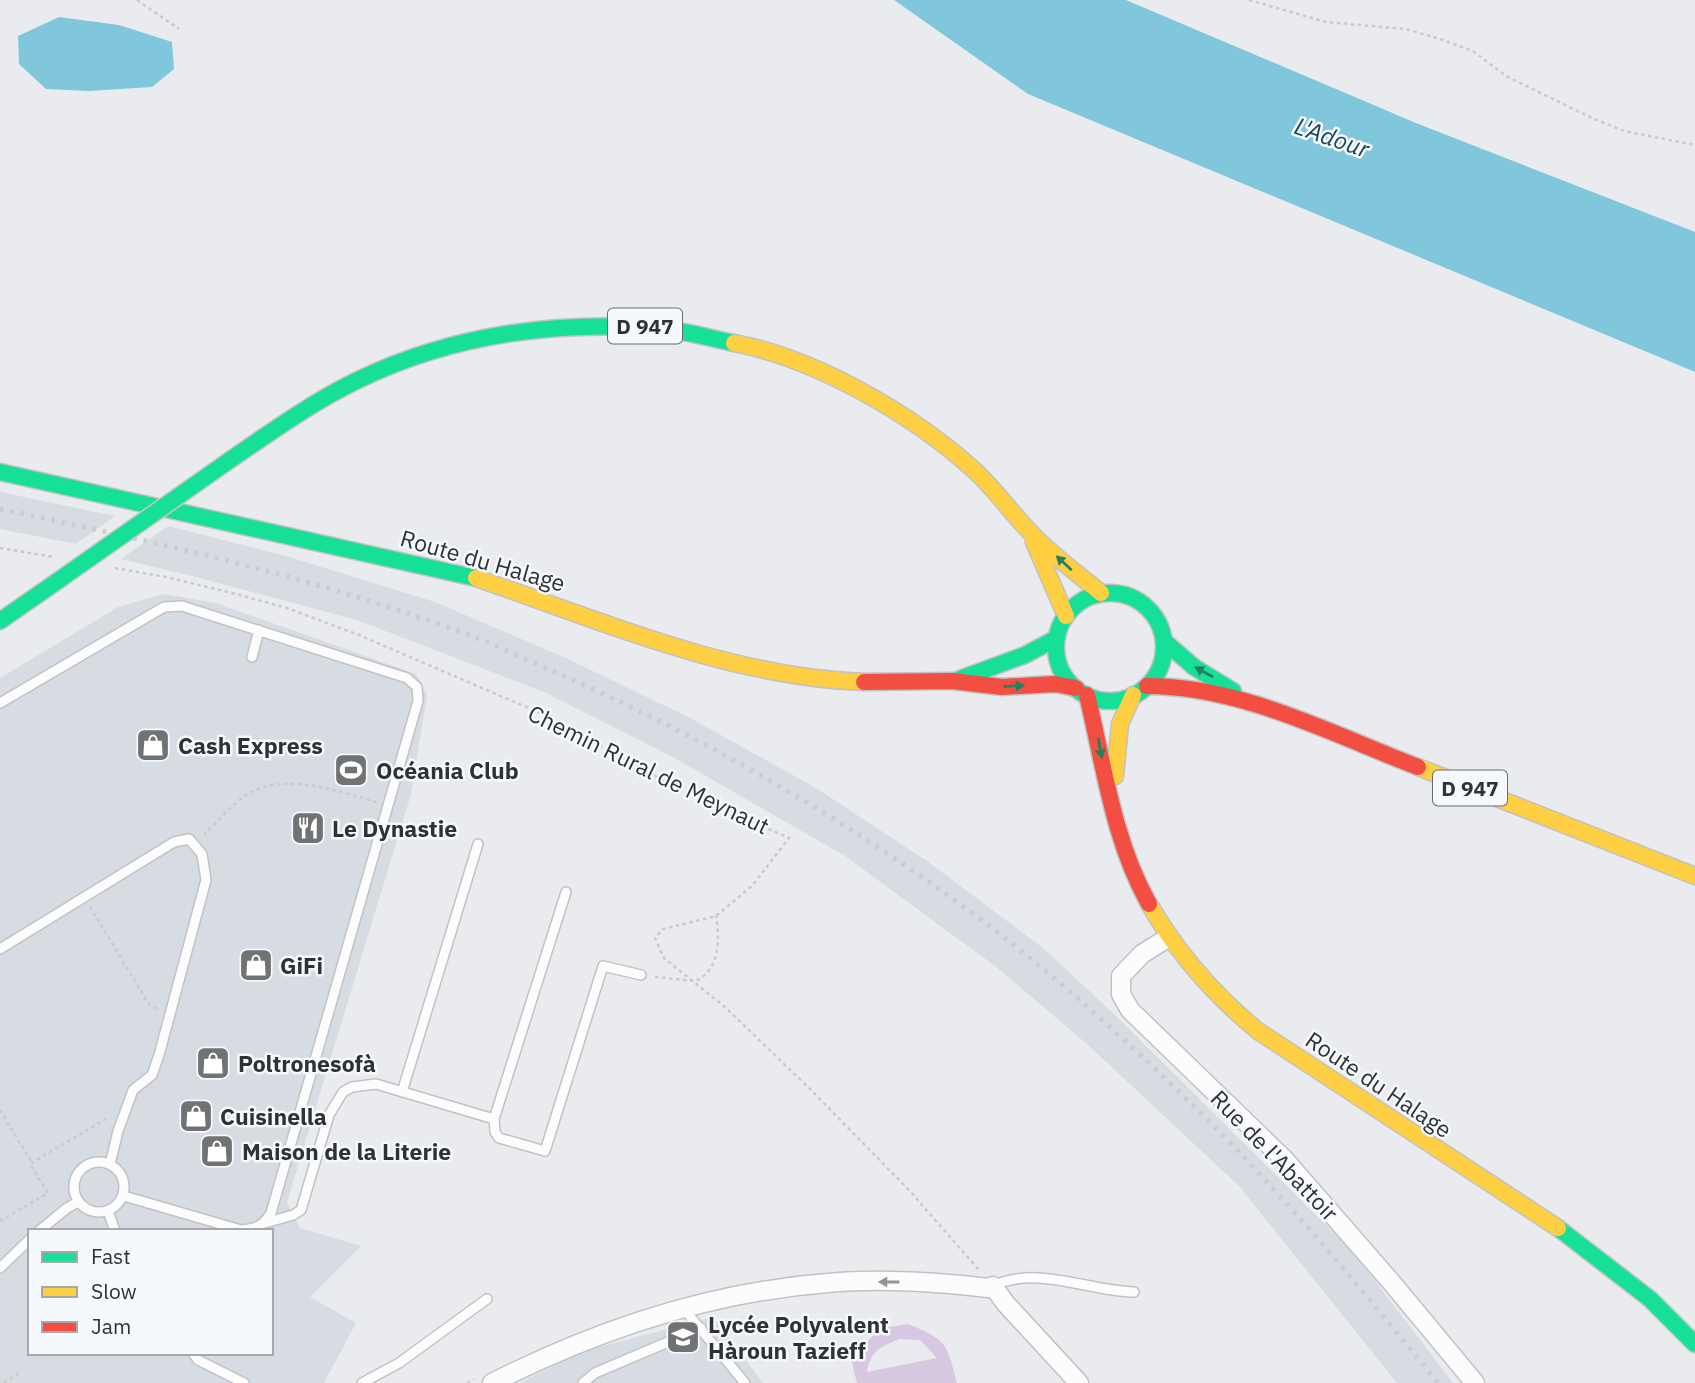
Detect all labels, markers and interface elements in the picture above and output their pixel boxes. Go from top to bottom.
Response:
water label: L'Adour [1290,109,1375,165]
road number: D 947 [608,308,682,344]
street label: Route du Halage [397,522,569,598]
one-way arrow [1055,555,1073,571]
one-way arrow [1194,666,1213,678]
one-way arrow [1004,680,1026,691]
street label: Chemin Rural de Meynaut [523,697,775,841]
shop icon: Cash Express [134,726,172,764]
place label: Cash Express [178,730,323,760]
one-way arrow [1095,737,1106,759]
sports icon: Océania Club [332,751,370,789]
place label: Océania Club [376,755,519,785]
road number: D 947 [1433,770,1507,806]
restaurant icon: Le Dynastie [289,809,327,847]
place label: Le Dynastie [332,813,457,843]
shop icon: GiFi [237,946,275,984]
place label: GiFi [280,950,323,980]
street label: Route du Halage [1300,1024,1458,1144]
shop icon: Poltronesofà [194,1044,232,1082]
place label: Poltronesofà [238,1048,376,1078]
street label: Rue de l'Abattoir [1205,1083,1346,1227]
shop icon: Cuisinella [177,1097,215,1135]
place label: Cuisinella [220,1101,327,1131]
shop icon: Maison de la Literie [198,1132,236,1170]
place label: Maison de la Literie [242,1136,451,1166]
legend [28,1229,273,1355]
text: Fast [91,1242,131,1270]
one-way arrow [878,1276,900,1288]
text: Slow [91,1277,137,1305]
place label: Lycée Polyvalent Hàroun Tazieff [708,1309,889,1365]
text: Jam [91,1312,131,1340]
school or university icon: Lycée Polyvalent Hàroun Tazieff [664,1318,702,1356]

